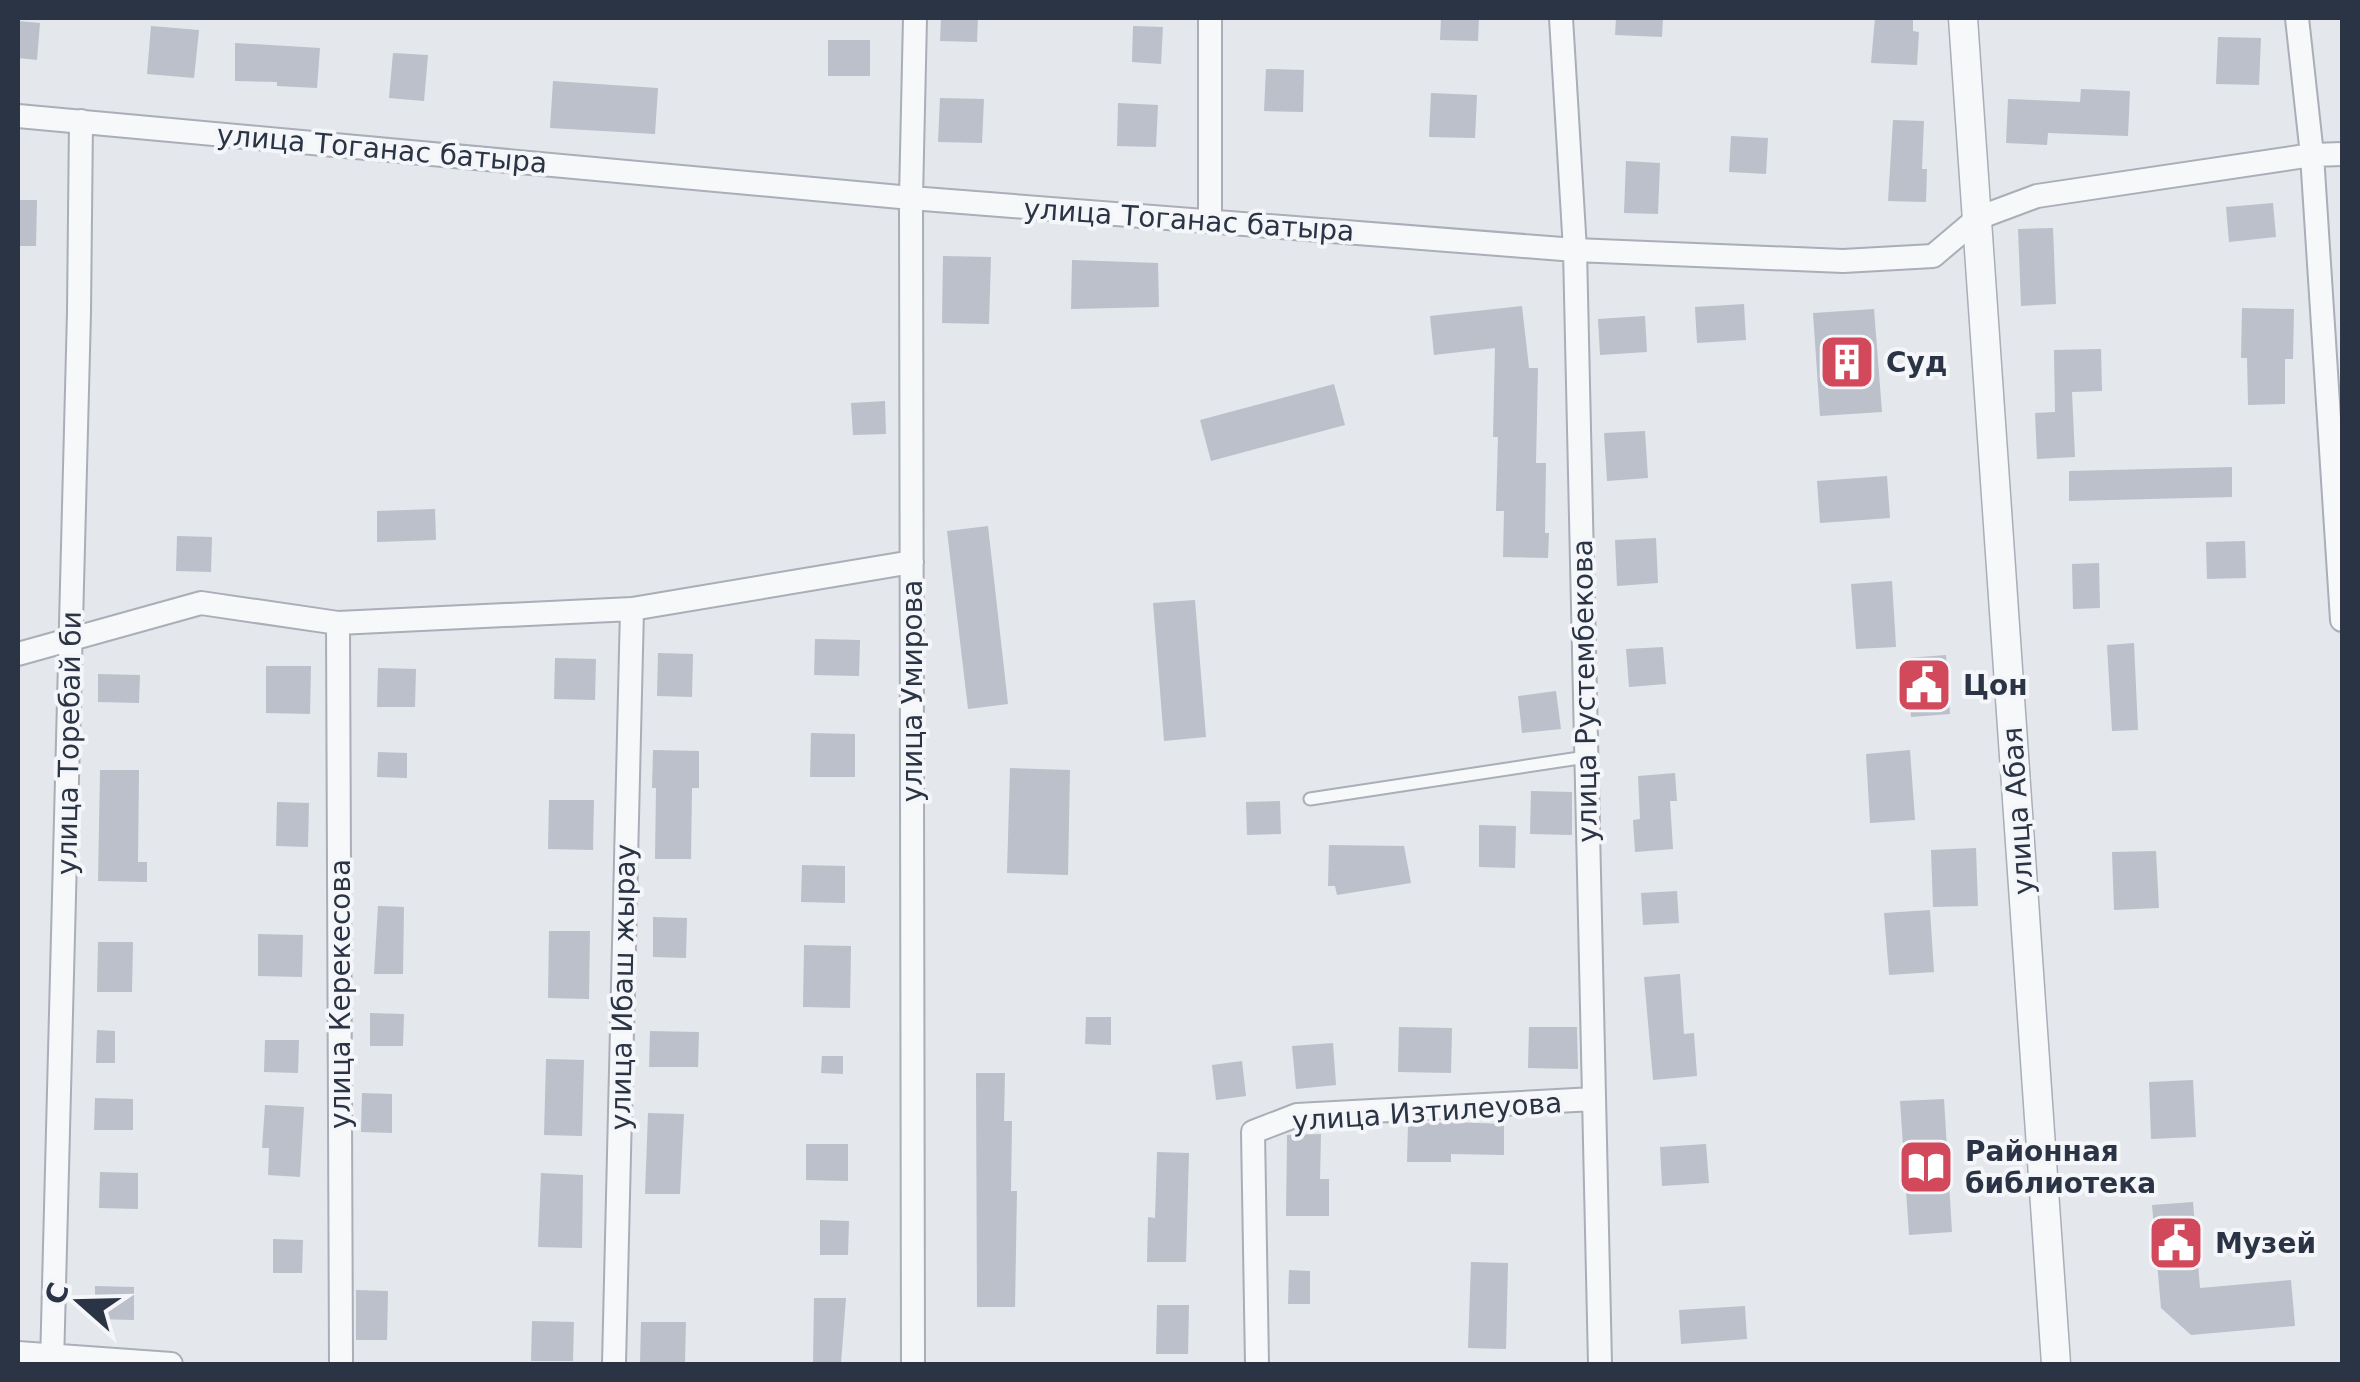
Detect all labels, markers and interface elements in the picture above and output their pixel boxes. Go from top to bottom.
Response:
street label: улица Тоганас батыра [215,118,549,180]
street label: улица Тоганас батыра [1023,192,1355,248]
building icon: Суд [1817,332,1877,392]
place label: Суд [1886,346,1947,379]
street label: улица Рустембекова [1566,539,1604,843]
street label: улица Умирова [896,580,929,802]
street label: улица Торебай би [50,611,88,875]
public building icon: Цон [1894,655,1954,715]
place label: Цон [1963,669,2028,702]
street label: улица Абая [1996,726,2040,896]
street label: улица Ибаш жырау [604,843,642,1131]
street label: улица Керекесова [324,859,357,1129]
street label: улица Изтилеуова [1291,1086,1563,1138]
place label: Районная библиотека [1965,1135,2156,1200]
library icon: Районная библиотека [1896,1137,1956,1197]
public building icon: Музей [2146,1213,2206,1273]
place label: Музей [2215,1227,2316,1260]
north arrow [30,1252,130,1352]
text: С [38,1278,76,1309]

